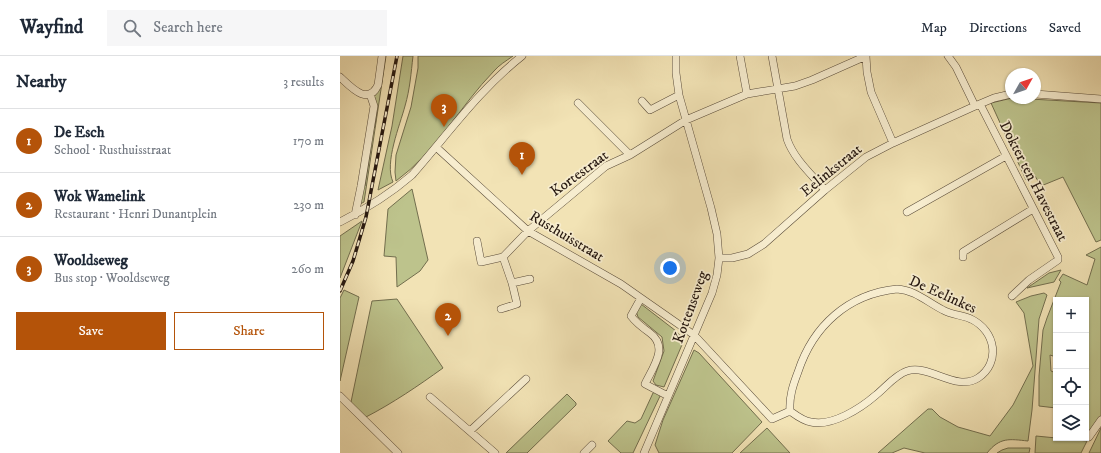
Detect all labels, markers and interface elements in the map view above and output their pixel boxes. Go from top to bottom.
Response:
search box [107,10,387,46]
text: Wayfind [20,16,83,39]
icon: search [121,17,143,39]
text: Search here [153,18,223,37]
text: Map [921,19,947,37]
text: Directions [969,19,1027,37]
text: Saved [1049,19,1081,37]
north arrow [1005,68,1041,104]
text: Nearby [16,71,66,93]
text: 3 results [283,74,324,90]
pin: 3 [431,94,457,127]
street label: Dokter ten Havestraat [995,118,1072,245]
text: De Esch [54,123,105,142]
text: 1 [27,133,31,149]
text: 170 m [293,133,324,149]
street label: Eelinkstraat [797,140,866,201]
text: School · Rusthuisstraat [54,142,171,158]
pin: 1 [509,142,535,175]
street label: Kortestraat [547,146,612,201]
text: Wok Wamelink [54,187,145,206]
text: 2 [26,197,32,213]
text: 230 m [293,197,324,213]
text: Restaurant · Henri Dunantplein [54,206,217,222]
street label: Rusthuisstraat [526,207,608,266]
text: Wooldseweg [54,251,128,270]
your location [660,258,680,278]
text: 3 [27,261,31,277]
text: 260 m [291,261,324,277]
street label: Kottenseweg [669,268,713,346]
text: Bus stop · Wooldseweg [54,270,170,286]
street label: De Eelinkes [906,271,980,318]
map controls [1053,297,1089,441]
button: + [1053,297,1089,333]
pin: 2 [435,303,461,336]
button: Save [16,312,166,350]
button: Share [174,312,324,350]
button: − [1053,333,1089,369]
button: locate [1053,369,1089,405]
button: layers [1053,405,1089,441]

